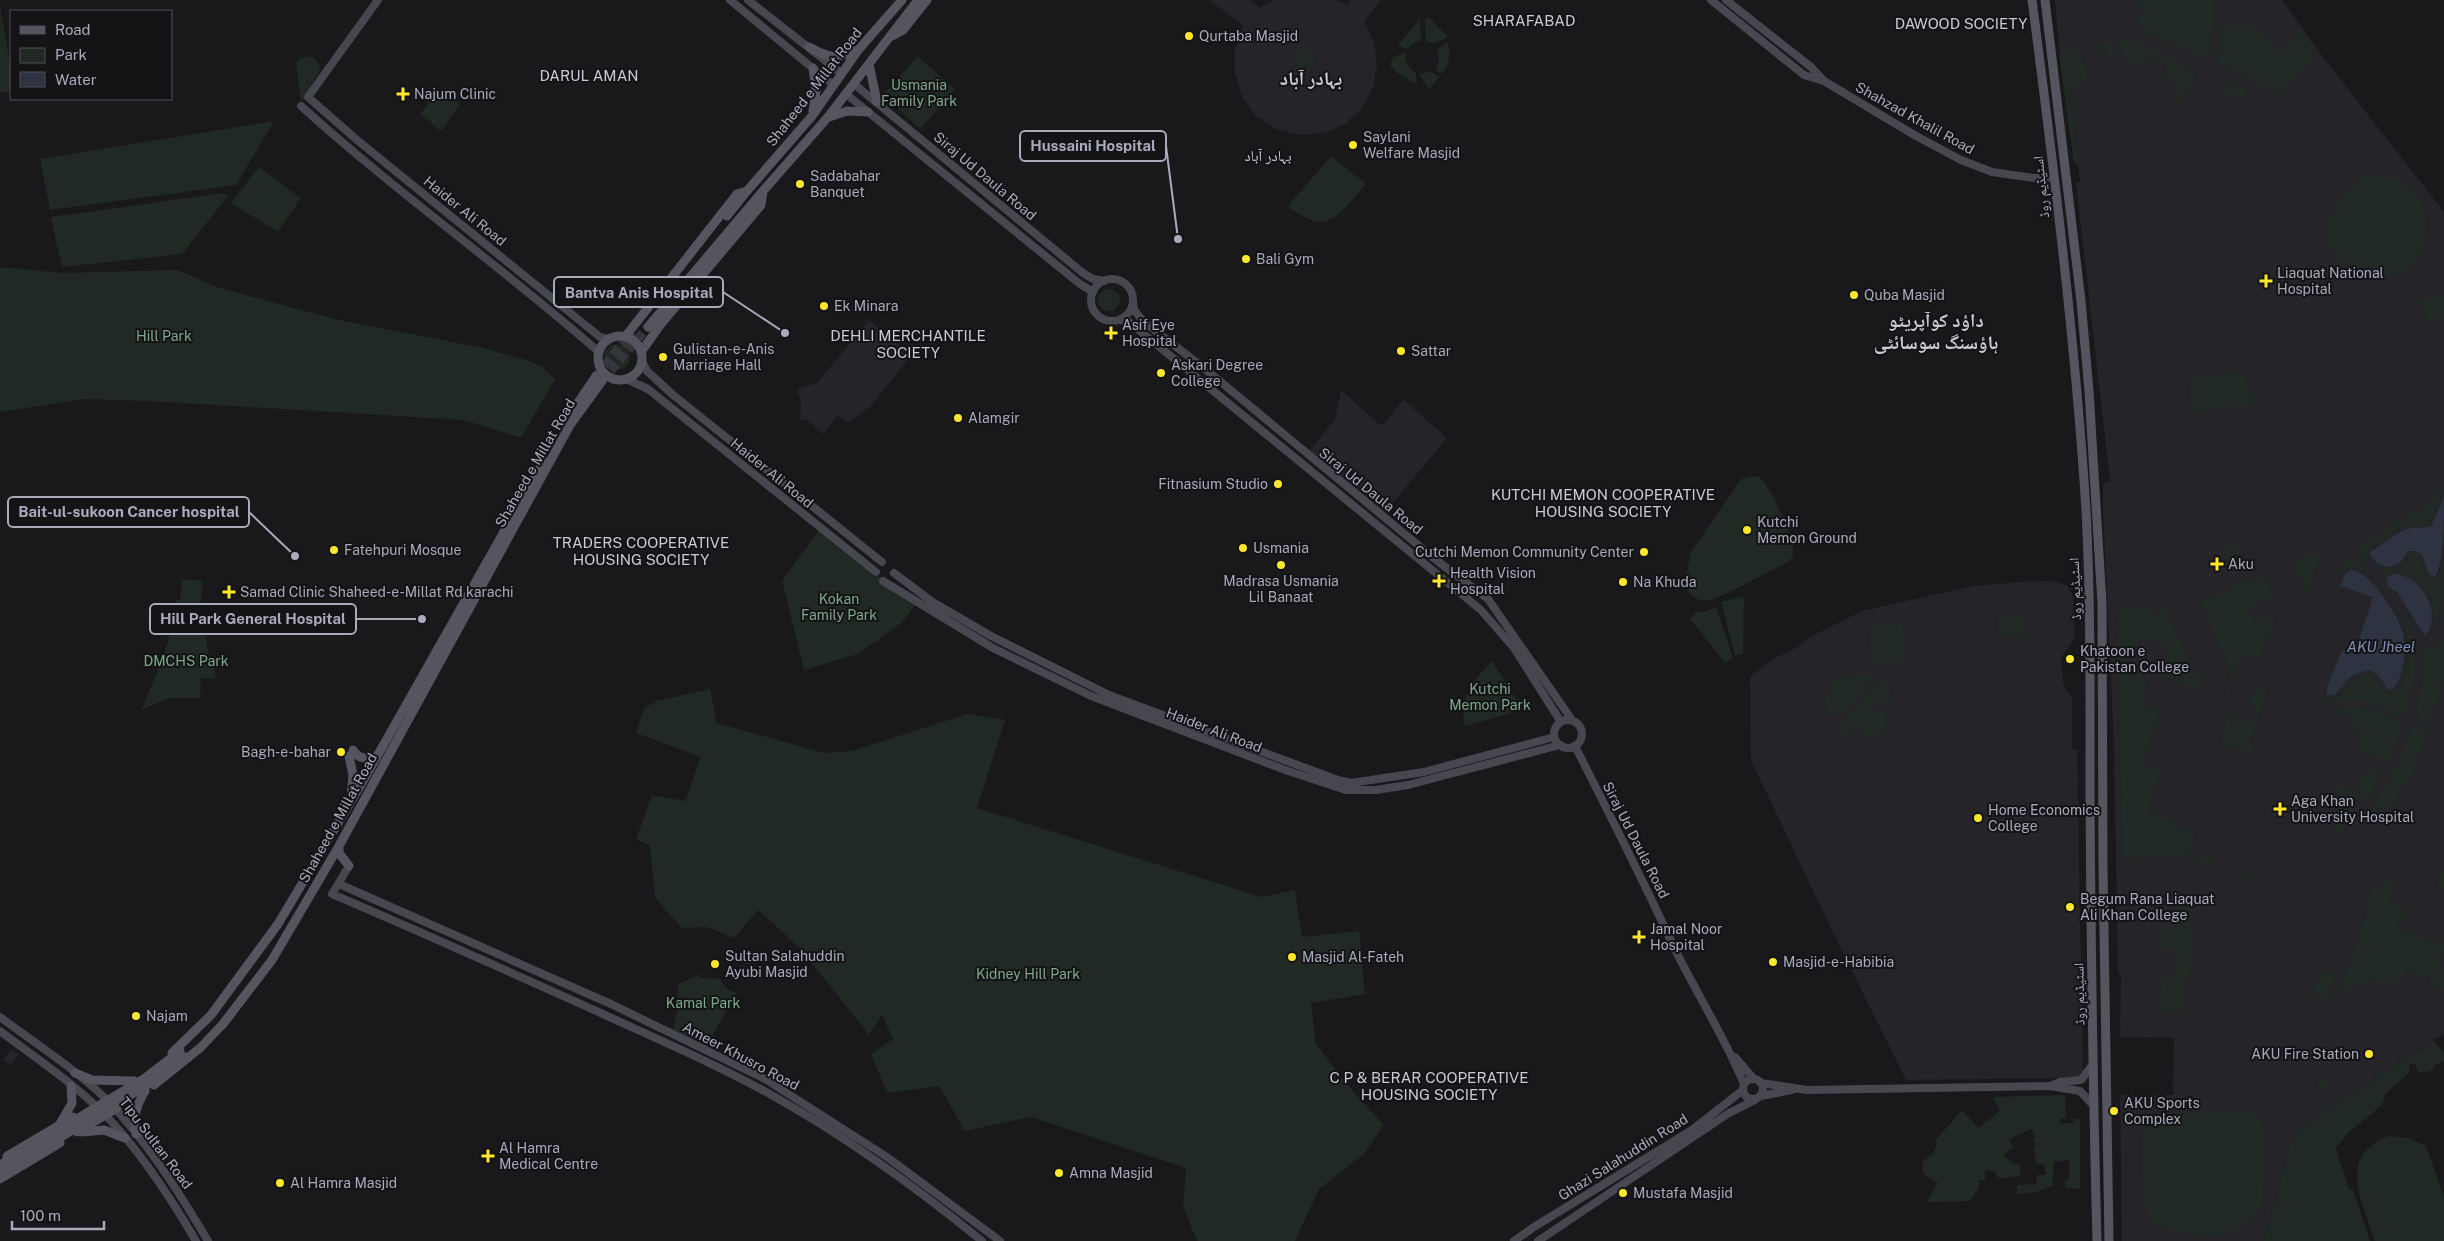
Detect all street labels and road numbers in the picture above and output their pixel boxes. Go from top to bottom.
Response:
street label: Shaheed e Millat Road [763,25,865,149]
street label: Shahzad Khalil Road [1853,79,1977,157]
street label: Siraj Ud Daula Road [931,129,1039,223]
street label: اسٹیڈیم روڈ [2030,155,2054,219]
street label: Haider Ali Road [421,173,509,249]
street label: Shaheed e Millat Road [492,396,578,530]
street label: Haider Ali Road [728,435,816,511]
street label: Siraj Ud Daula Road [1316,444,1426,538]
street label: اسٹیڈیم روڈ [2066,557,2086,621]
street label: Haider Ali Road [1164,704,1264,756]
street label: Shaheed e Millat Road [296,750,380,886]
street label: Siraj Ud Daula Road [1600,779,1672,901]
street label: اسٹیڈیم روڈ [2070,963,2090,1025]
street label: Ameer Khusro Road [680,1019,802,1093]
street label: Tipu Sultan Road [116,1094,196,1192]
street label: Ghazi Salahuddin Road [1555,1111,1691,1203]

